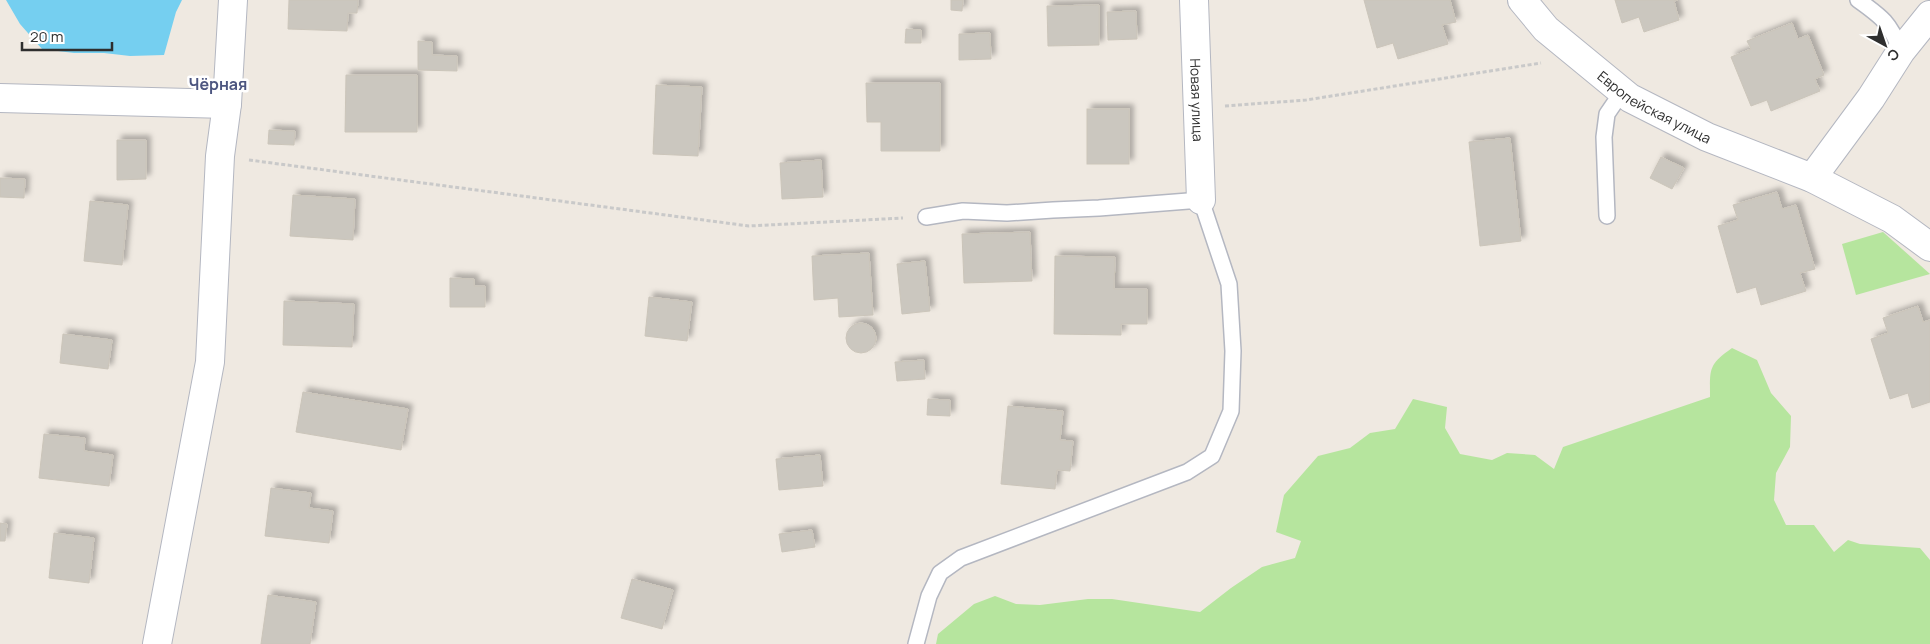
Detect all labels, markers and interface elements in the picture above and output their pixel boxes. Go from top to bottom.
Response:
scale bar [22,20,112,52]
north arrow [1860,20,1910,70]
text: 20 m [30,26,63,47]
text: С [1884,45,1904,66]
street label: Новая улица [1187,58,1208,142]
street label: Европейская улица [1594,66,1715,147]
district label: Чёрная [189,73,247,95]

